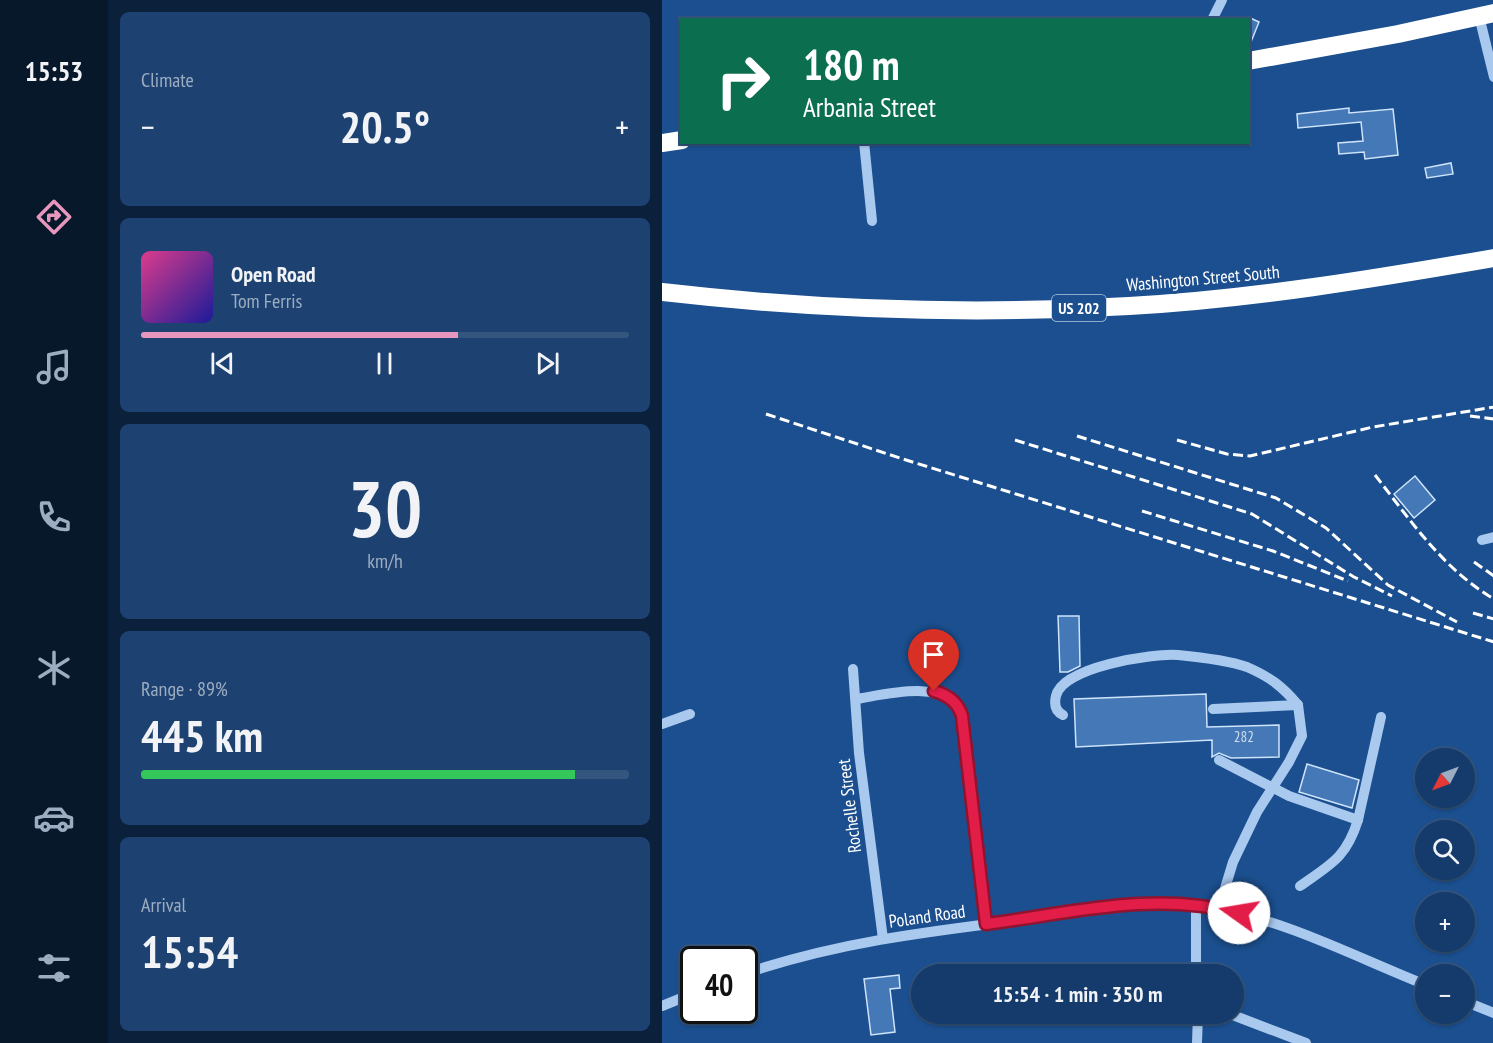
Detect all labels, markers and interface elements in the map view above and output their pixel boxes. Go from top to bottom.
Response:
text: 180 m [803,37,900,92]
icon: right [704,42,782,120]
text: 15:53 [25,54,83,88]
text: Climate [141,67,194,93]
text: Arbania Street [803,90,936,124]
text: 20.5° [340,97,430,155]
text: − [141,105,155,148]
text: + [615,105,629,148]
icon: directions [33,196,75,238]
text: Open Road [231,260,316,288]
street label: Washington Street South [1125,260,1281,296]
text: Tom Ferris [231,288,302,314]
road number: US 202 [1052,295,1106,321]
icon: music [33,346,75,388]
icon: previous [206,347,239,380]
icon: pause [368,347,401,380]
icon: next [531,347,564,380]
text: 30 [348,458,422,559]
icon: phone [33,496,75,538]
text: km/h [367,548,403,574]
pin [908,629,959,691]
icon: arrive [917,638,950,671]
icon: climate [33,647,75,689]
text: Range · 89% [141,676,228,702]
text: 445 km [141,706,263,764]
house number: 282 [1234,727,1254,746]
north arrow [1415,748,1475,808]
map controls [1415,748,1475,1024]
street label: Rochelle Street [832,758,866,854]
icon: car [33,797,75,839]
button: search [1415,820,1475,880]
position arrow [1207,881,1271,945]
text: Arrival [141,892,186,918]
button: + [1415,892,1475,952]
street label: Poland Road [887,899,967,933]
text: 15:54 [141,922,238,980]
speed limit sign: 40 [680,946,758,1024]
icon: filters [33,947,75,989]
button: − [1415,964,1475,1024]
text: 15:54 · 1 min · 350 m [992,980,1163,1008]

